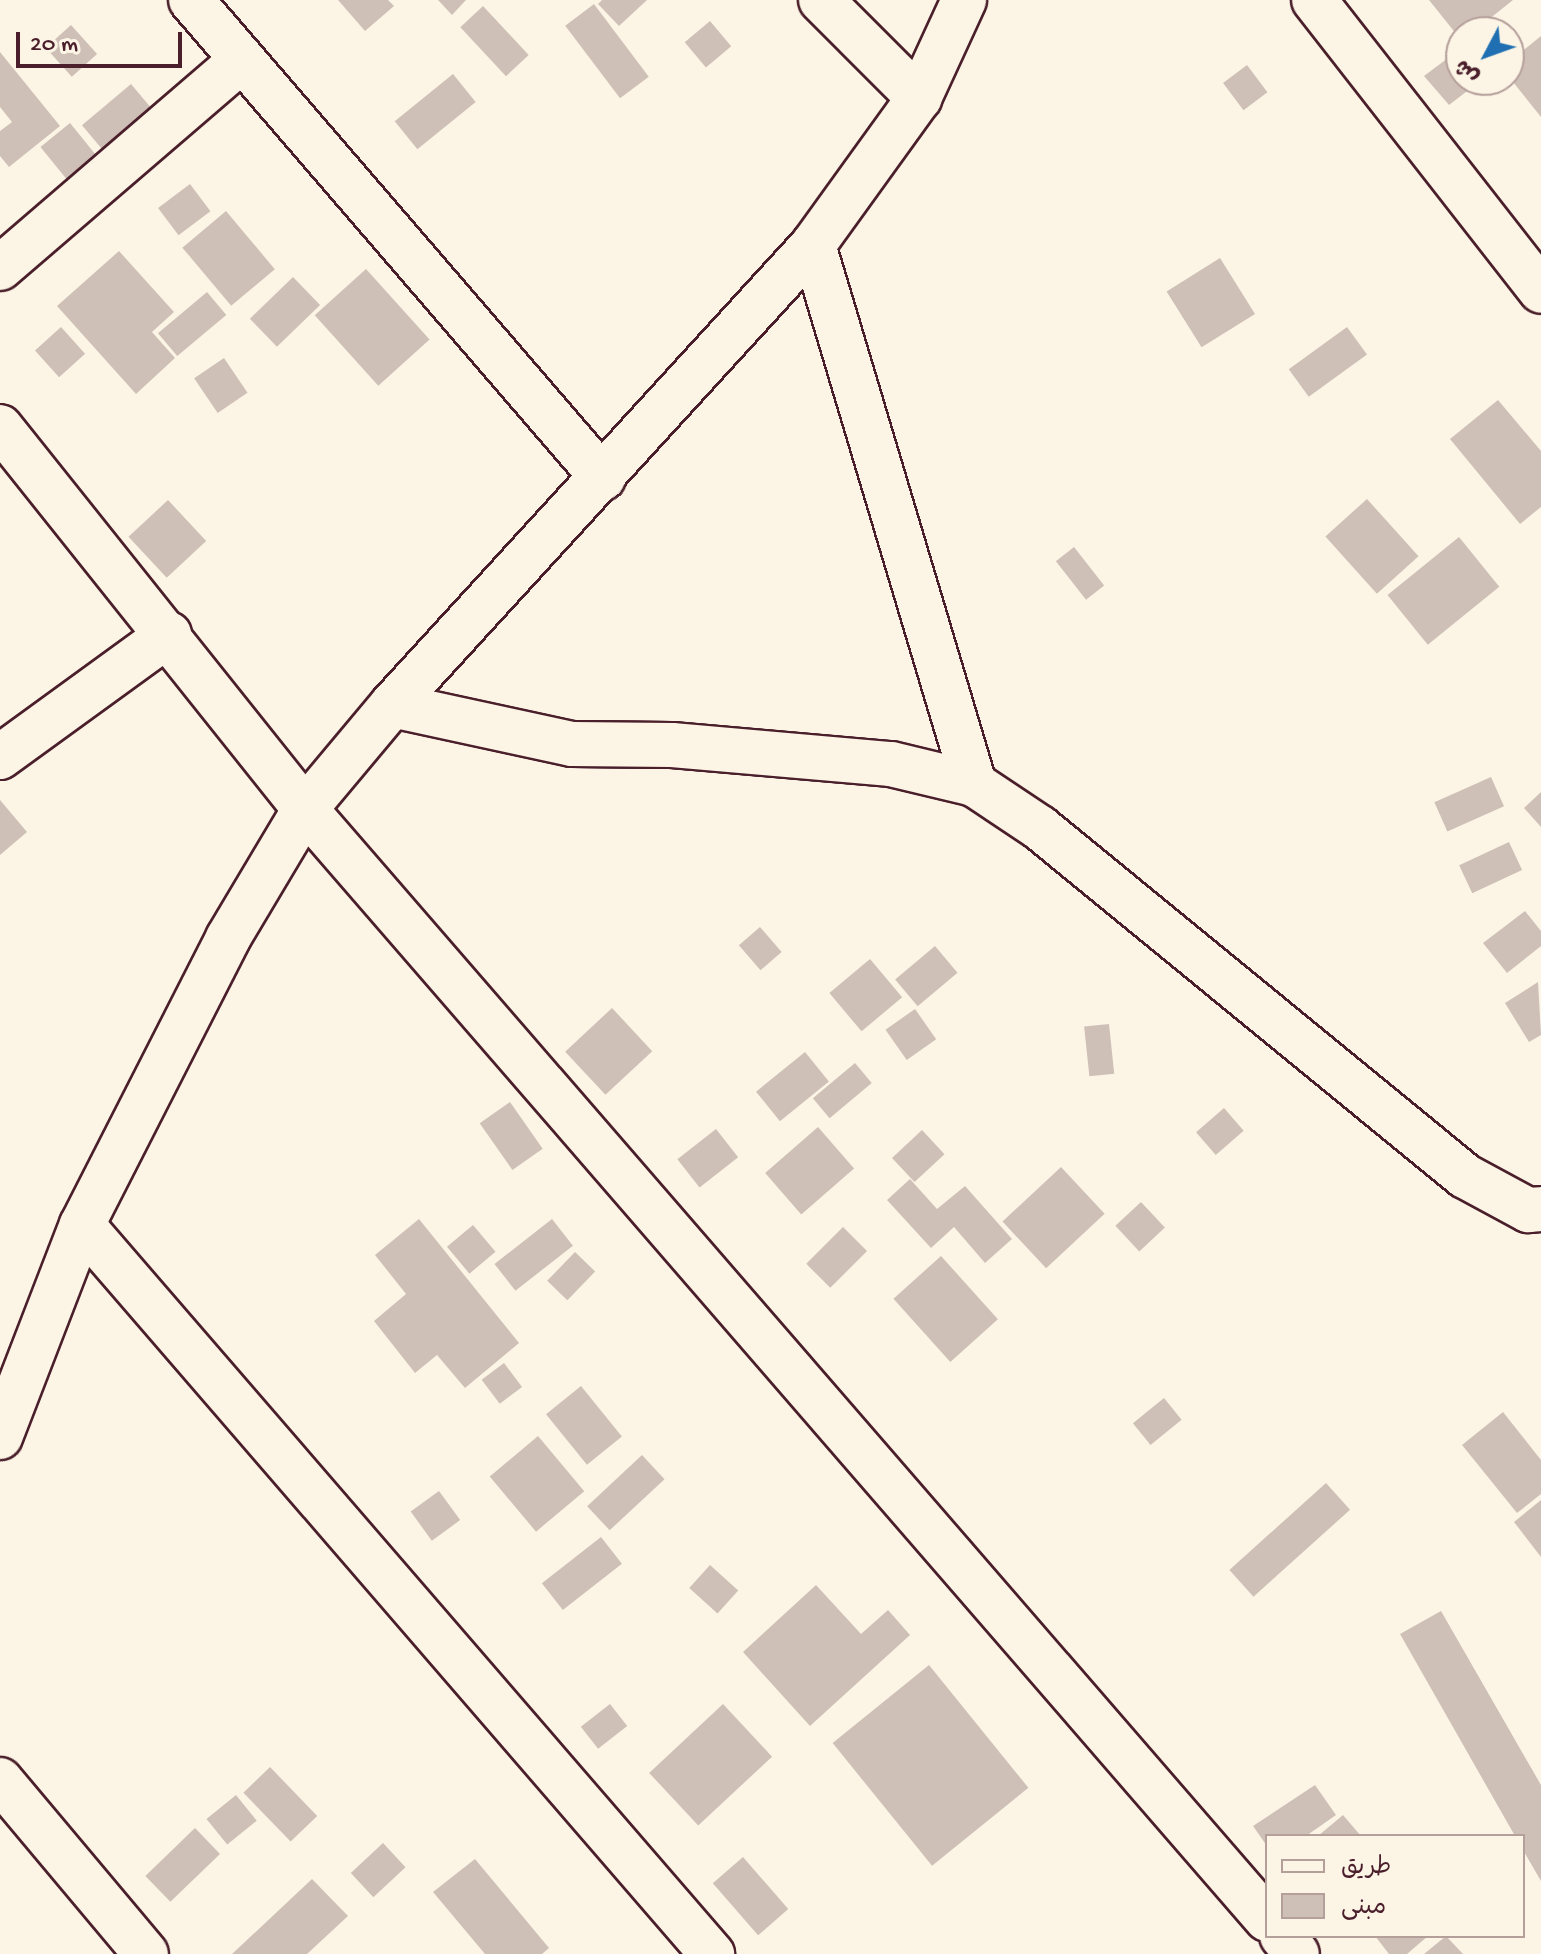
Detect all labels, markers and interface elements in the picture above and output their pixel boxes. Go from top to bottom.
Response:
scale bar [20,16,186,66]
north arrow [1445,16,1525,96]
text: 20 m [30,31,78,60]
text: ش [1451,53,1486,88]
legend [1265,1834,1525,1938]
text: طريق [1341,1854,1391,1883]
text: مبنى [1341,1894,1386,1923]

